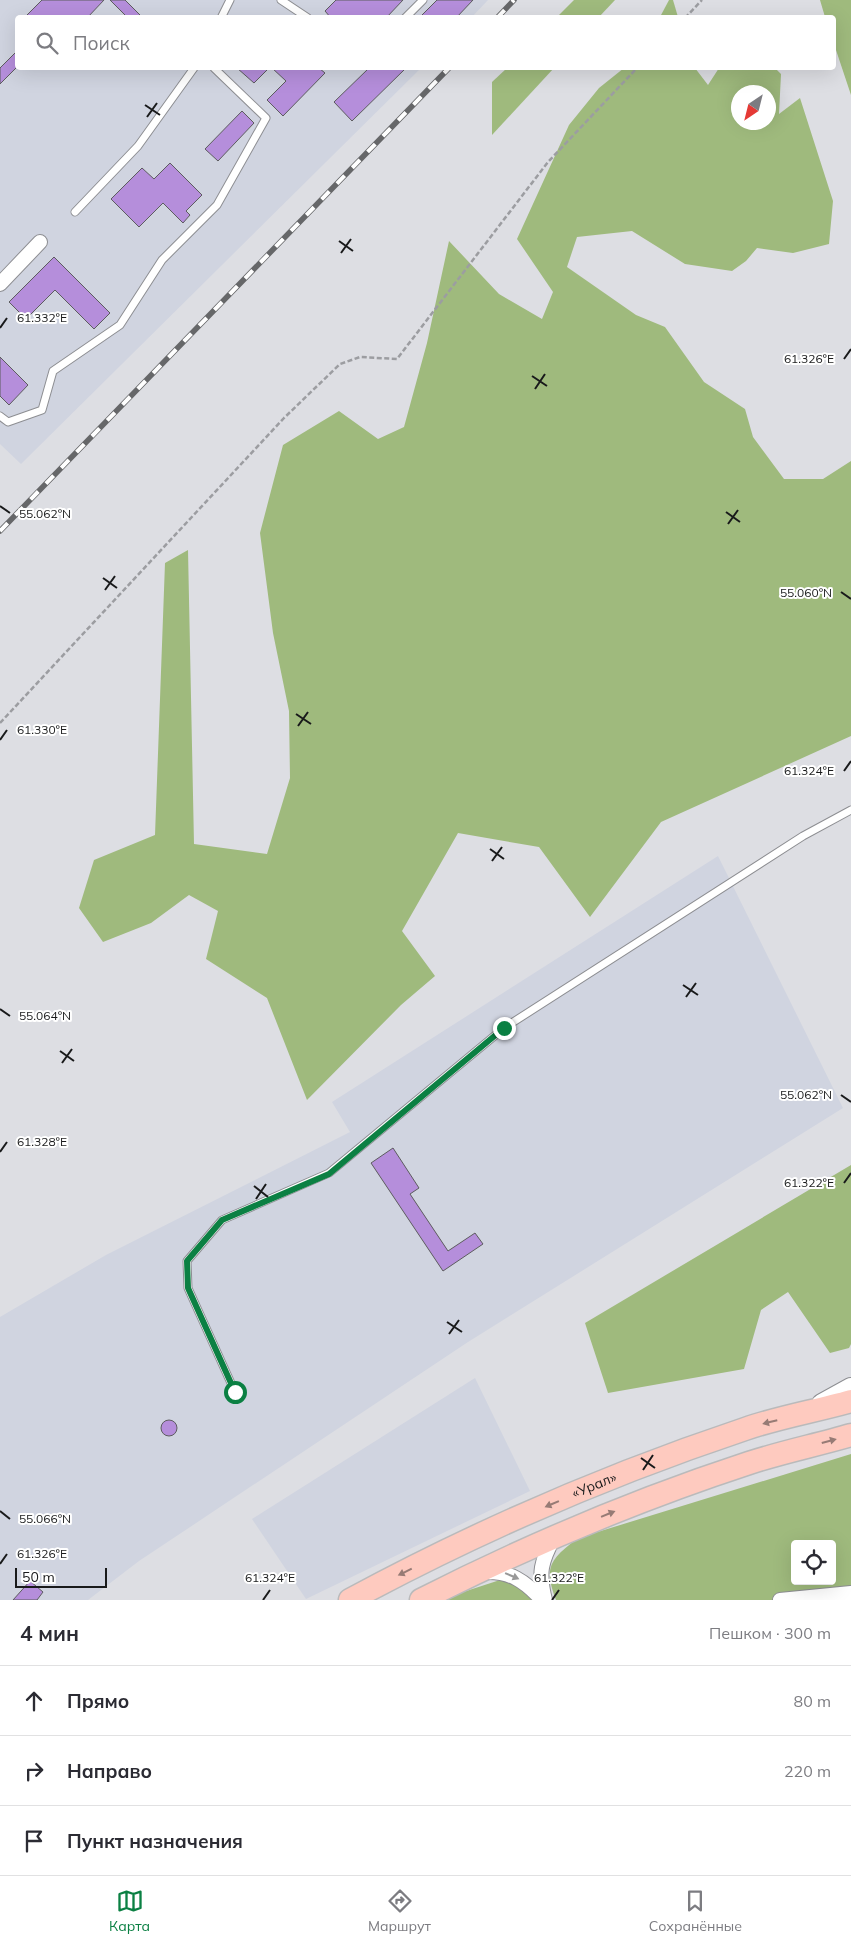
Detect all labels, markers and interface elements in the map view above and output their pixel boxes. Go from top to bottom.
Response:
search box [15,15,836,70]
icon: search [33,29,61,57]
text: Поиск [73,31,130,55]
north arrow [731,85,776,130]
text: 61.332°E [17,310,67,325]
text: 61.326°E [784,351,834,366]
text: 55.062°N [19,506,71,521]
text: 55.060°N [780,585,832,600]
text: 61.330°E [17,722,67,737]
text: 61.324°E [784,763,834,778]
text: 55.064°N [19,1008,71,1023]
route end [493,1017,516,1040]
text: 55.062°N [780,1087,832,1102]
text: 61.328°E [17,1134,67,1149]
text: 61.322°E [784,1175,834,1190]
route start [224,1381,247,1404]
one-way arrow [762,1418,777,1426]
one-way arrow [821,1437,836,1445]
street label: «Урал» [569,1468,619,1502]
one-way arrow [545,1500,559,1508]
one-way arrow [601,1510,616,1518]
text: 55.066°N [19,1511,71,1526]
map controls [791,1540,836,1585]
button: locate [791,1540,836,1585]
text: 61.326°E [17,1546,67,1561]
scale bar [15,1565,108,1588]
text: 50 m [22,1568,55,1586]
one-way arrow [398,1568,412,1576]
text: 61.324°E [245,1570,295,1585]
text: 61.322°E [534,1570,584,1585]
one-way arrow [505,1573,519,1581]
text: 4 мин [20,1620,79,1646]
text: Пешком · 300 m [709,1623,831,1643]
icon: ahead [20,1687,48,1715]
text: Прямо [67,1689,129,1713]
text: 80 m [794,1691,831,1711]
icon: right [20,1757,48,1785]
text: Направо [67,1759,152,1783]
text: 220 m [784,1761,831,1781]
icon: arrive [20,1827,48,1855]
text: Пункт назначения [67,1829,243,1853]
tab: Карта [109,1887,150,1935]
tab: Маршрут [368,1887,431,1935]
tab: Сохранённые [649,1887,742,1935]

